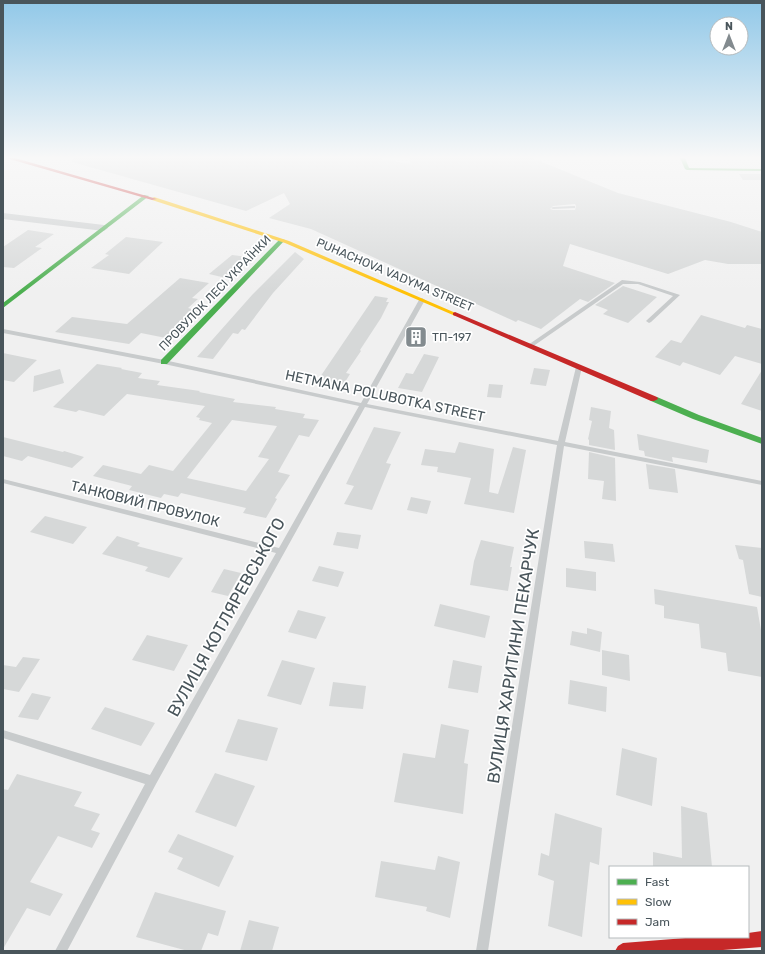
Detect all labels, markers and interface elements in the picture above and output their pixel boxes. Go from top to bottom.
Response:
north arrow [709,16,749,56]
text: N [725,20,733,33]
street label: ПРОВУЛОК ЛЕСІ УКРАЇНКИ [156,232,274,354]
street label: PUHACHOVA VADYMA STREET [314,235,476,315]
building icon: ТП-197 [403,324,429,350]
place label: ТП-197 [432,330,471,344]
street label: HETMANA POLUBOTKA STREET [284,367,486,425]
street label: ТАНКОВИЙ ПРОВУЛОК [69,476,222,531]
street label: ВУЛИЦЯ КОТЛЯРЕВСЬКОГО [163,514,289,720]
street label: ВУЛИЦЯ ХАРИТИНИ ПЕКАРЧУК [483,527,543,785]
legend [609,866,749,938]
text: Fast [645,875,669,889]
text: Slow [645,895,672,909]
text: Jam [645,915,670,929]

